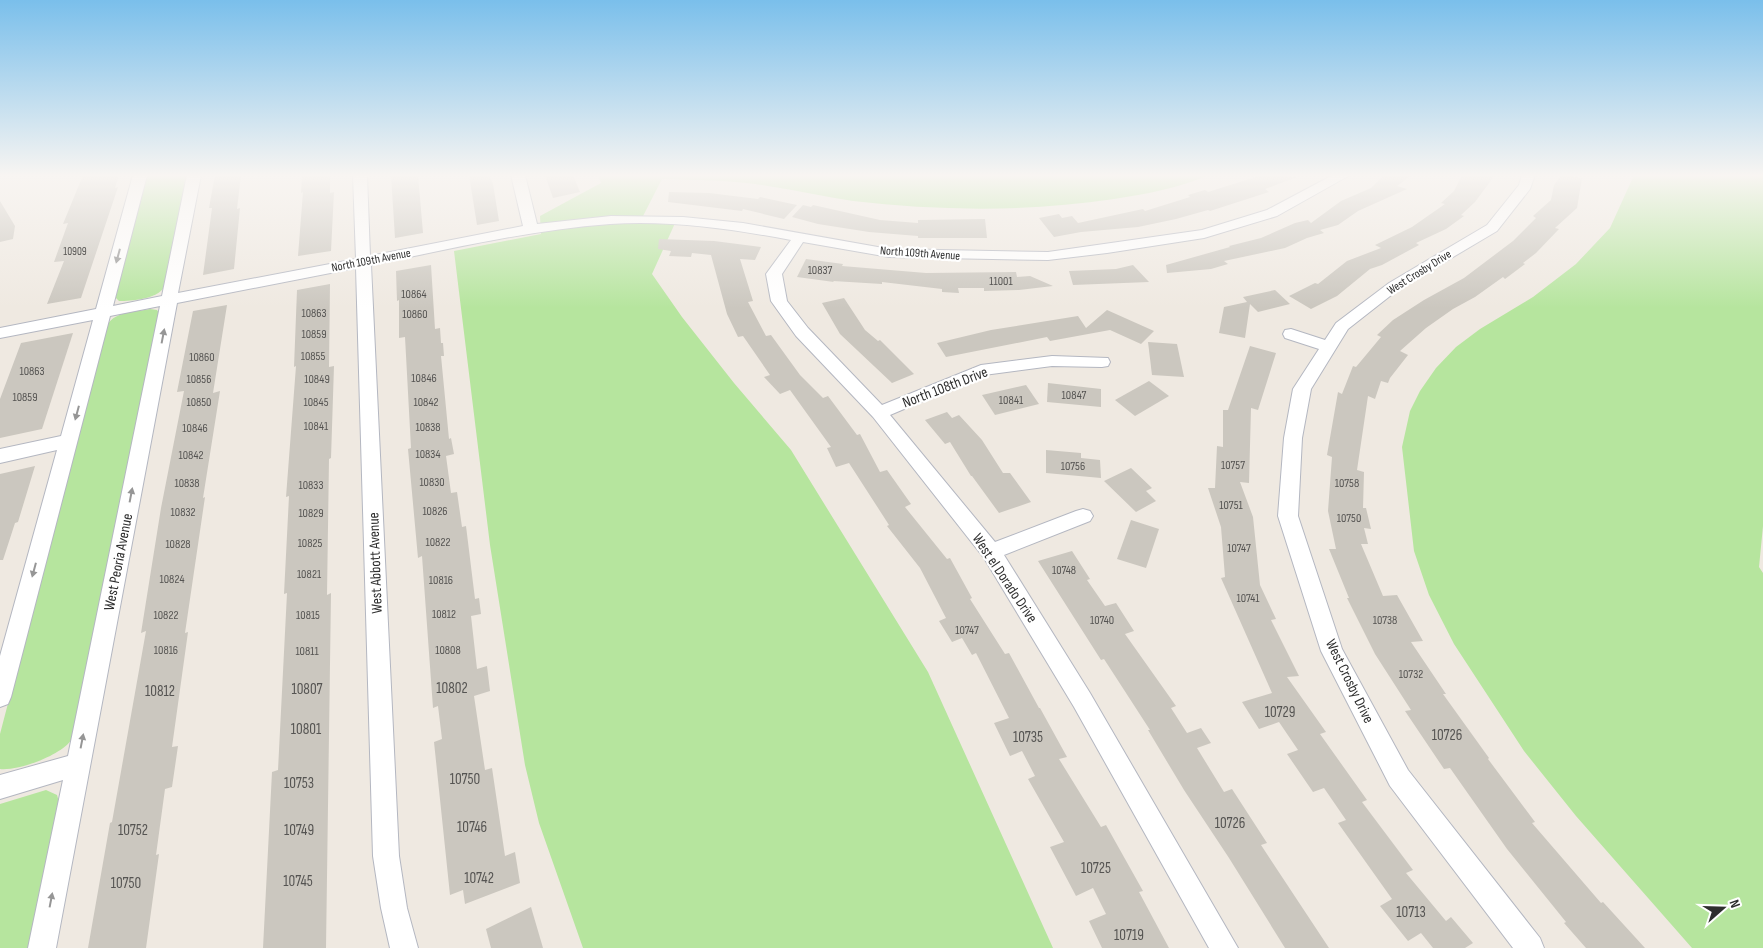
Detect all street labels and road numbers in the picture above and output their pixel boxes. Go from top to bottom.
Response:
street label: North 109th Avenue [879,243,961,264]
street label: North 109th Avenue [330,245,412,276]
street label: West Crosby Drive [1384,247,1454,298]
street label: North 108th Drive [900,363,991,412]
street label: West Peoria Avenue [100,512,137,612]
street label: West Abbott Avenue [364,512,387,614]
street label: West el Dorado Drive [968,530,1041,627]
street label: West Crosby Drive [1321,636,1378,726]

